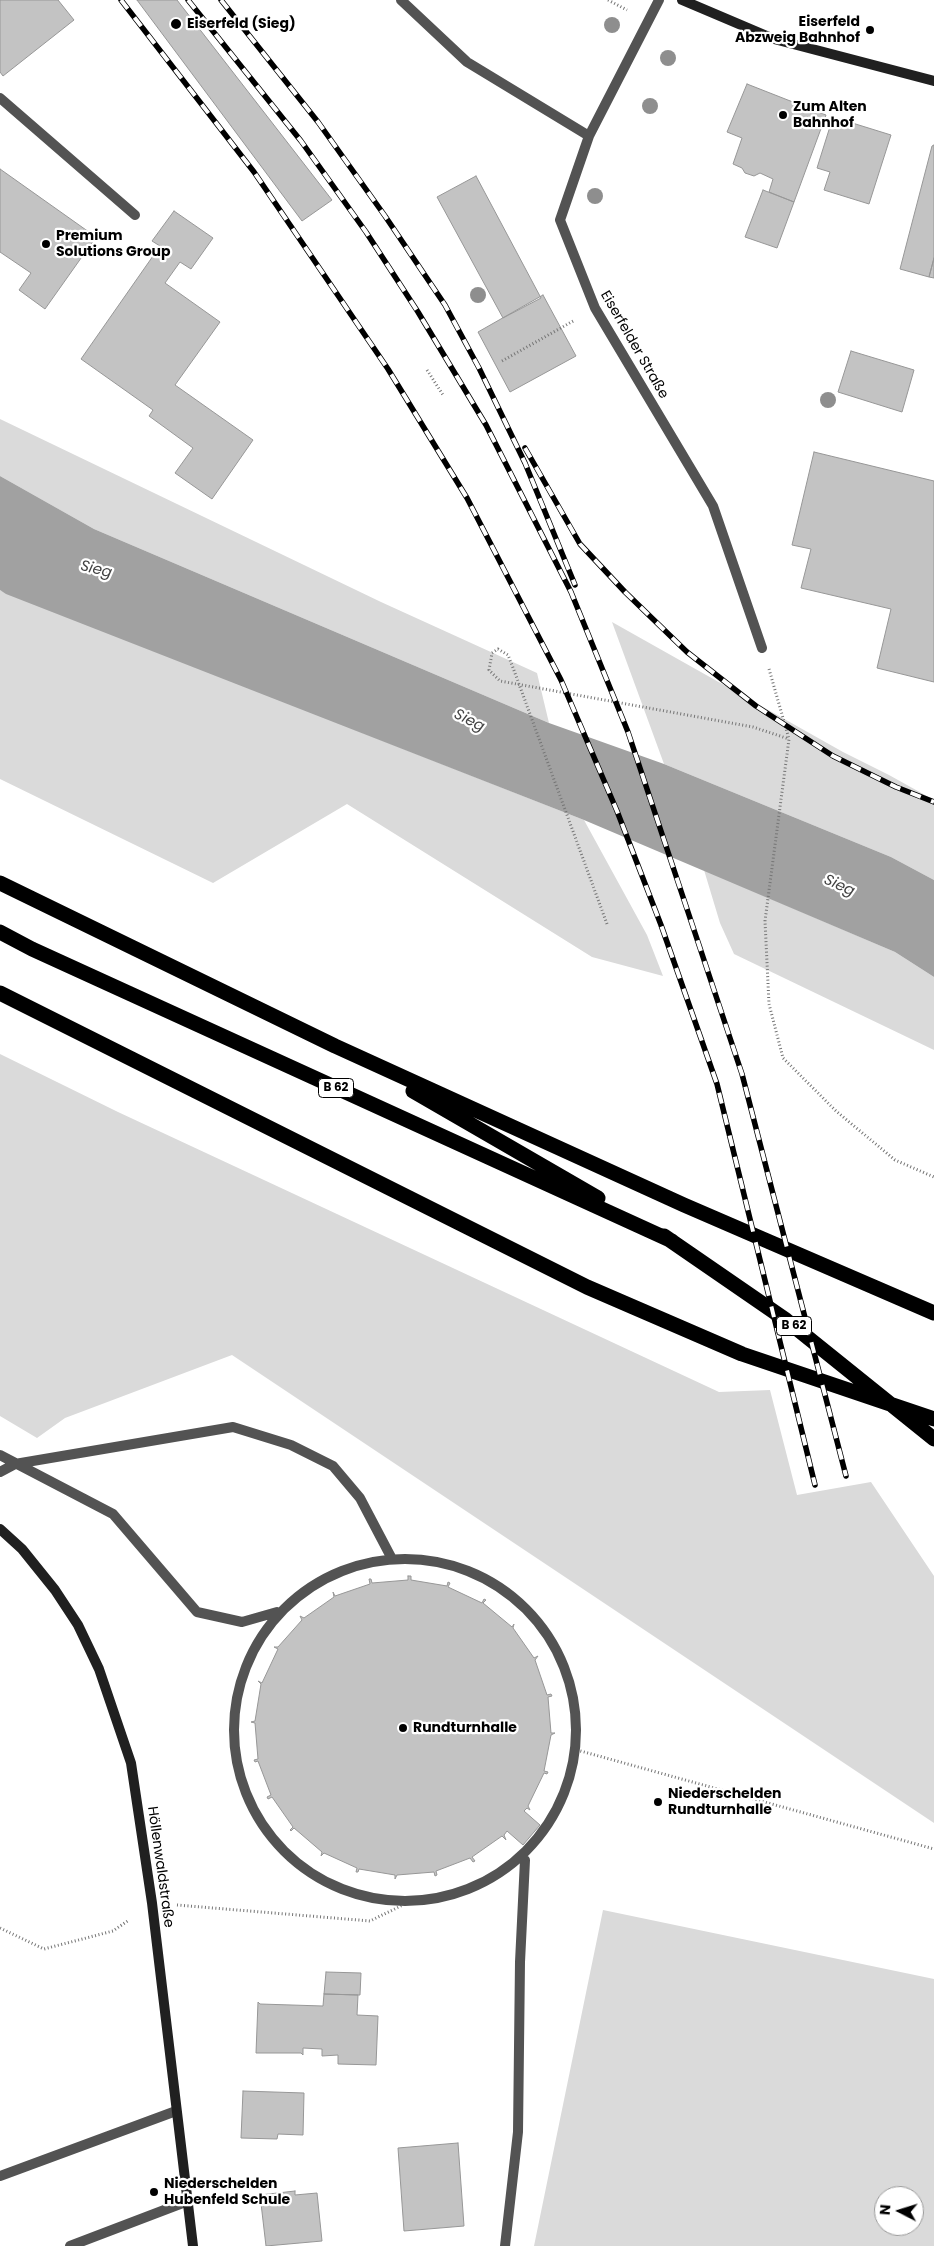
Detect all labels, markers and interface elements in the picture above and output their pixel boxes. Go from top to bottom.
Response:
place label: Eiserfeld Abzweig Bahnhof [735,14,860,46]
place label: Eiserfeld (Sieg) [187,16,296,32]
marker: Eiserfeld (Sieg) [169,17,183,31]
marker: Eiserfeld Abzweig Bahnhof [864,24,876,36]
place label: Zum Alten Bahnhof [793,99,867,132]
marker: Zum Alten Bahnhof [777,109,789,121]
place label: Premium Solutions Group [56,228,171,260]
marker: Premium Solutions Group [40,238,52,250]
street label: Eiserfelder Straße [596,288,672,402]
water label: Sieg [78,557,114,583]
water label: Sieg [451,706,487,736]
water label: Sieg [821,871,857,901]
road number: B 62 [318,1078,354,1098]
road number: B 62 [776,1316,812,1335]
place label: Rundturnhalle [413,1720,517,1736]
marker: Rundturnhalle [397,1722,409,1734]
place label: Niederschelden Rundturnhalle [668,1786,781,1818]
marker: Niederschelden Rundturnhalle [652,1796,664,1808]
street label: Höllenwaldstraße [143,1805,177,1929]
place label: Niederschelden Hubenfeld Schule [164,2176,290,2208]
marker: Niederschelden Hubenfeld Schule [148,2186,160,2198]
north arrow [874,2186,924,2236]
text: N [875,2204,895,2216]

